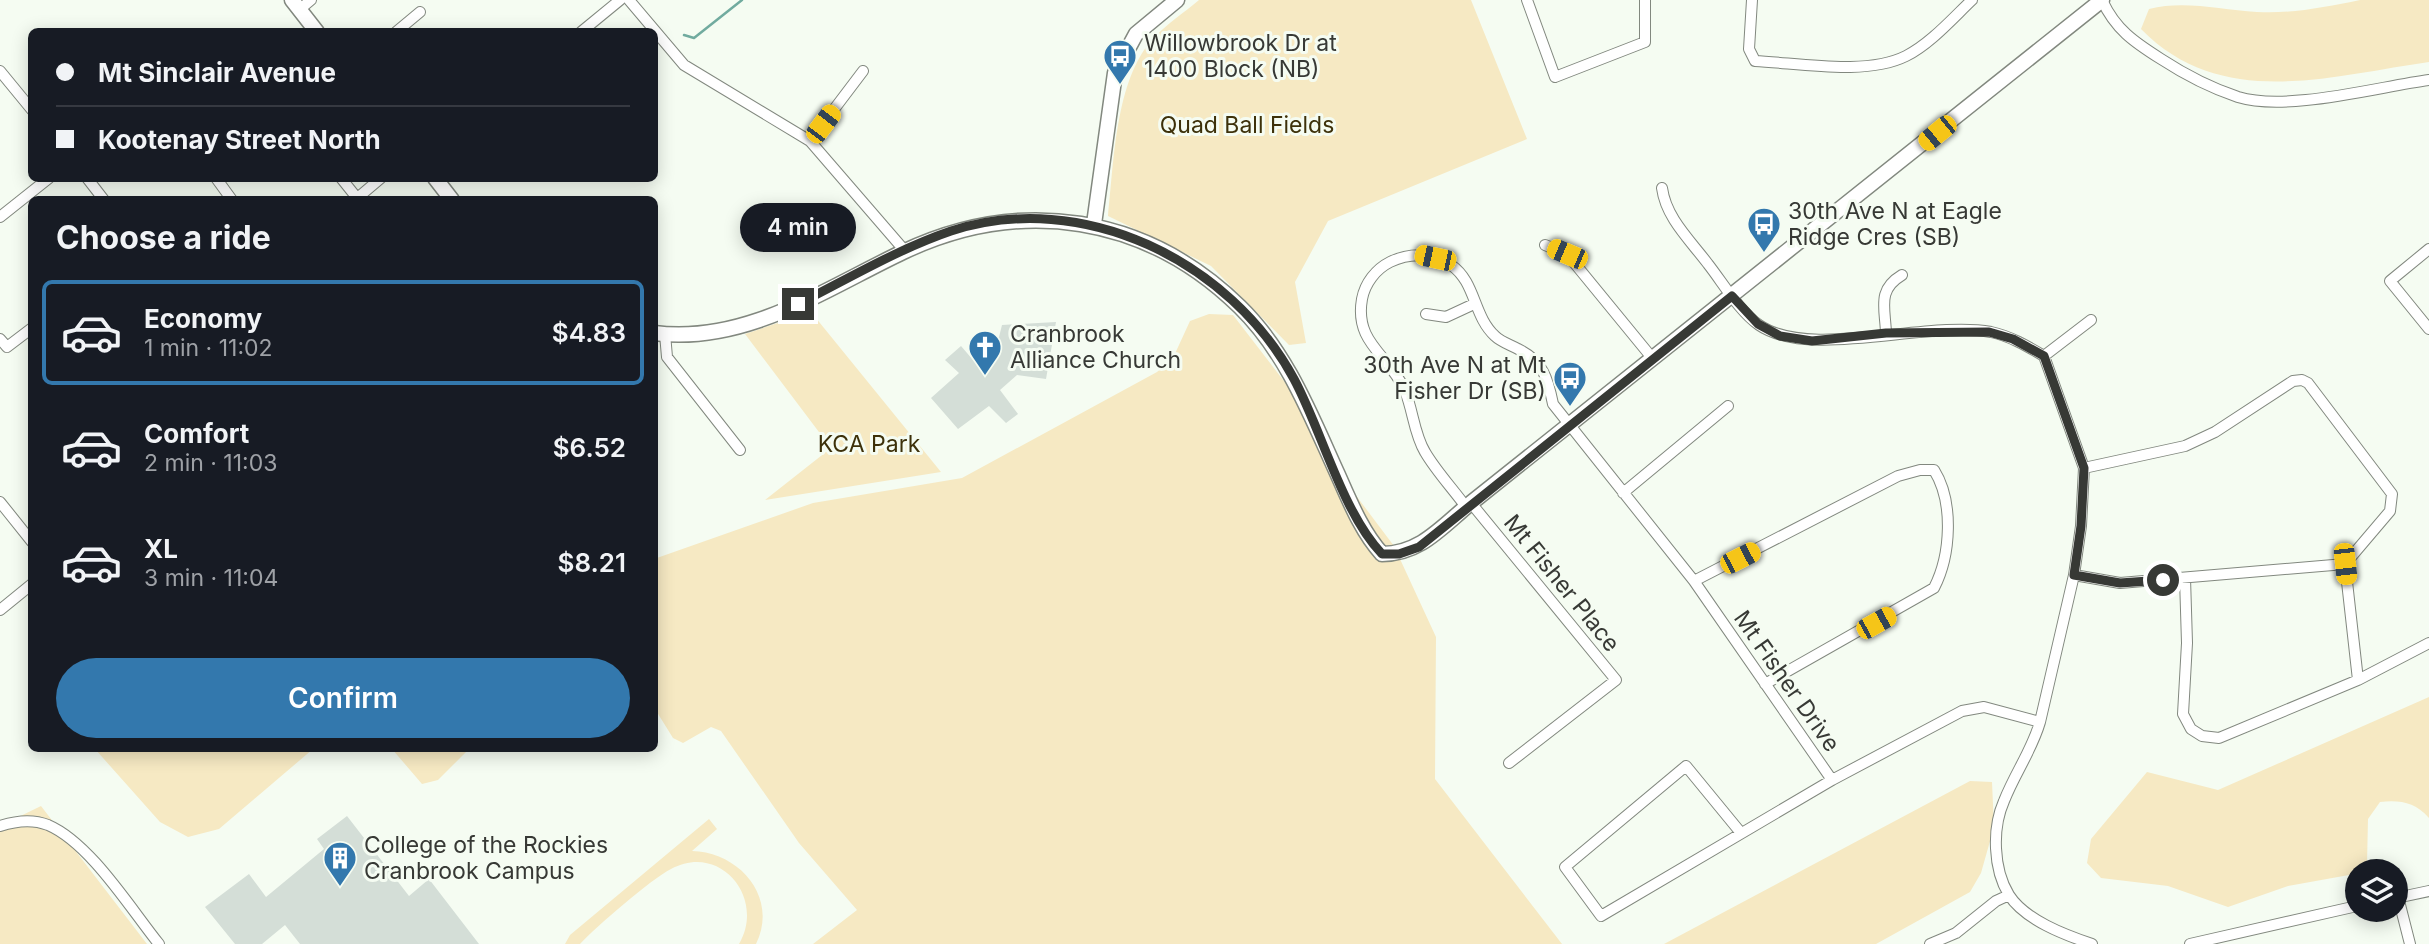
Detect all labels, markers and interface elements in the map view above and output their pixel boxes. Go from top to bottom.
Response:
place label: Willowbrook Dr at 1400 Block (NB) [1144,29,1337,83]
bus stop icon: Willowbrook Dr at 1400 Block (NB) [1101,37,1139,86]
text: Mt Sinclair Avenue [98,57,336,88]
car [802,101,845,147]
park label: Quad Ball Fields [1160,111,1334,139]
car [1915,112,1960,154]
text: Kootenay Street North [98,124,381,155]
place label: 30th Ave N at Eagle Ridge Cres (SB) [1788,197,2002,251]
callout: 4 min [740,202,856,252]
bus stop icon: 30th Ave N at Eagle Ridge Cres (SB) [1745,205,1783,254]
text: 4 min [767,213,829,241]
text: Choose a ride [56,218,271,257]
car [1544,236,1591,272]
car [1413,243,1458,273]
route end [782,288,814,320]
icon: car [60,301,123,364]
text: Economy [144,303,262,334]
text: $4.83 [552,317,626,348]
place label: Cranbrook Alliance Church [1010,320,1181,374]
church icon: Cranbrook Alliance Church [966,328,1004,377]
text: 1 min · 11:02 [144,334,273,362]
place label: 30th Ave N at Mt Fisher Dr (SB) [1363,351,1546,405]
bus stop icon: 30th Ave N at Mt Fisher Dr (SB) [1551,359,1589,408]
icon: car [60,416,123,479]
text: Comfort [144,418,249,449]
park label: KCA Park [818,430,921,458]
text: $6.52 [553,432,626,463]
text: 2 min · 11:03 [144,449,277,477]
street label: Mt Fisher Place [1498,509,1626,657]
icon: car [60,531,123,594]
text: XL [144,533,178,564]
car [1717,539,1764,577]
car [2333,542,2358,586]
text: $8.21 [558,547,626,578]
text: 3 min · 11:04 [144,564,278,592]
route start [2147,564,2179,596]
car [1853,604,1900,642]
street label: Mt Fisher Drive [1728,605,1846,757]
button: Confirm [56,658,630,738]
place label: College of the Rockies Cranbrook Campus [364,831,608,885]
building icon: College of the Rockies Cranbrook Campus [321,839,359,888]
map controls [2345,859,2408,922]
button: layers [2345,859,2408,922]

